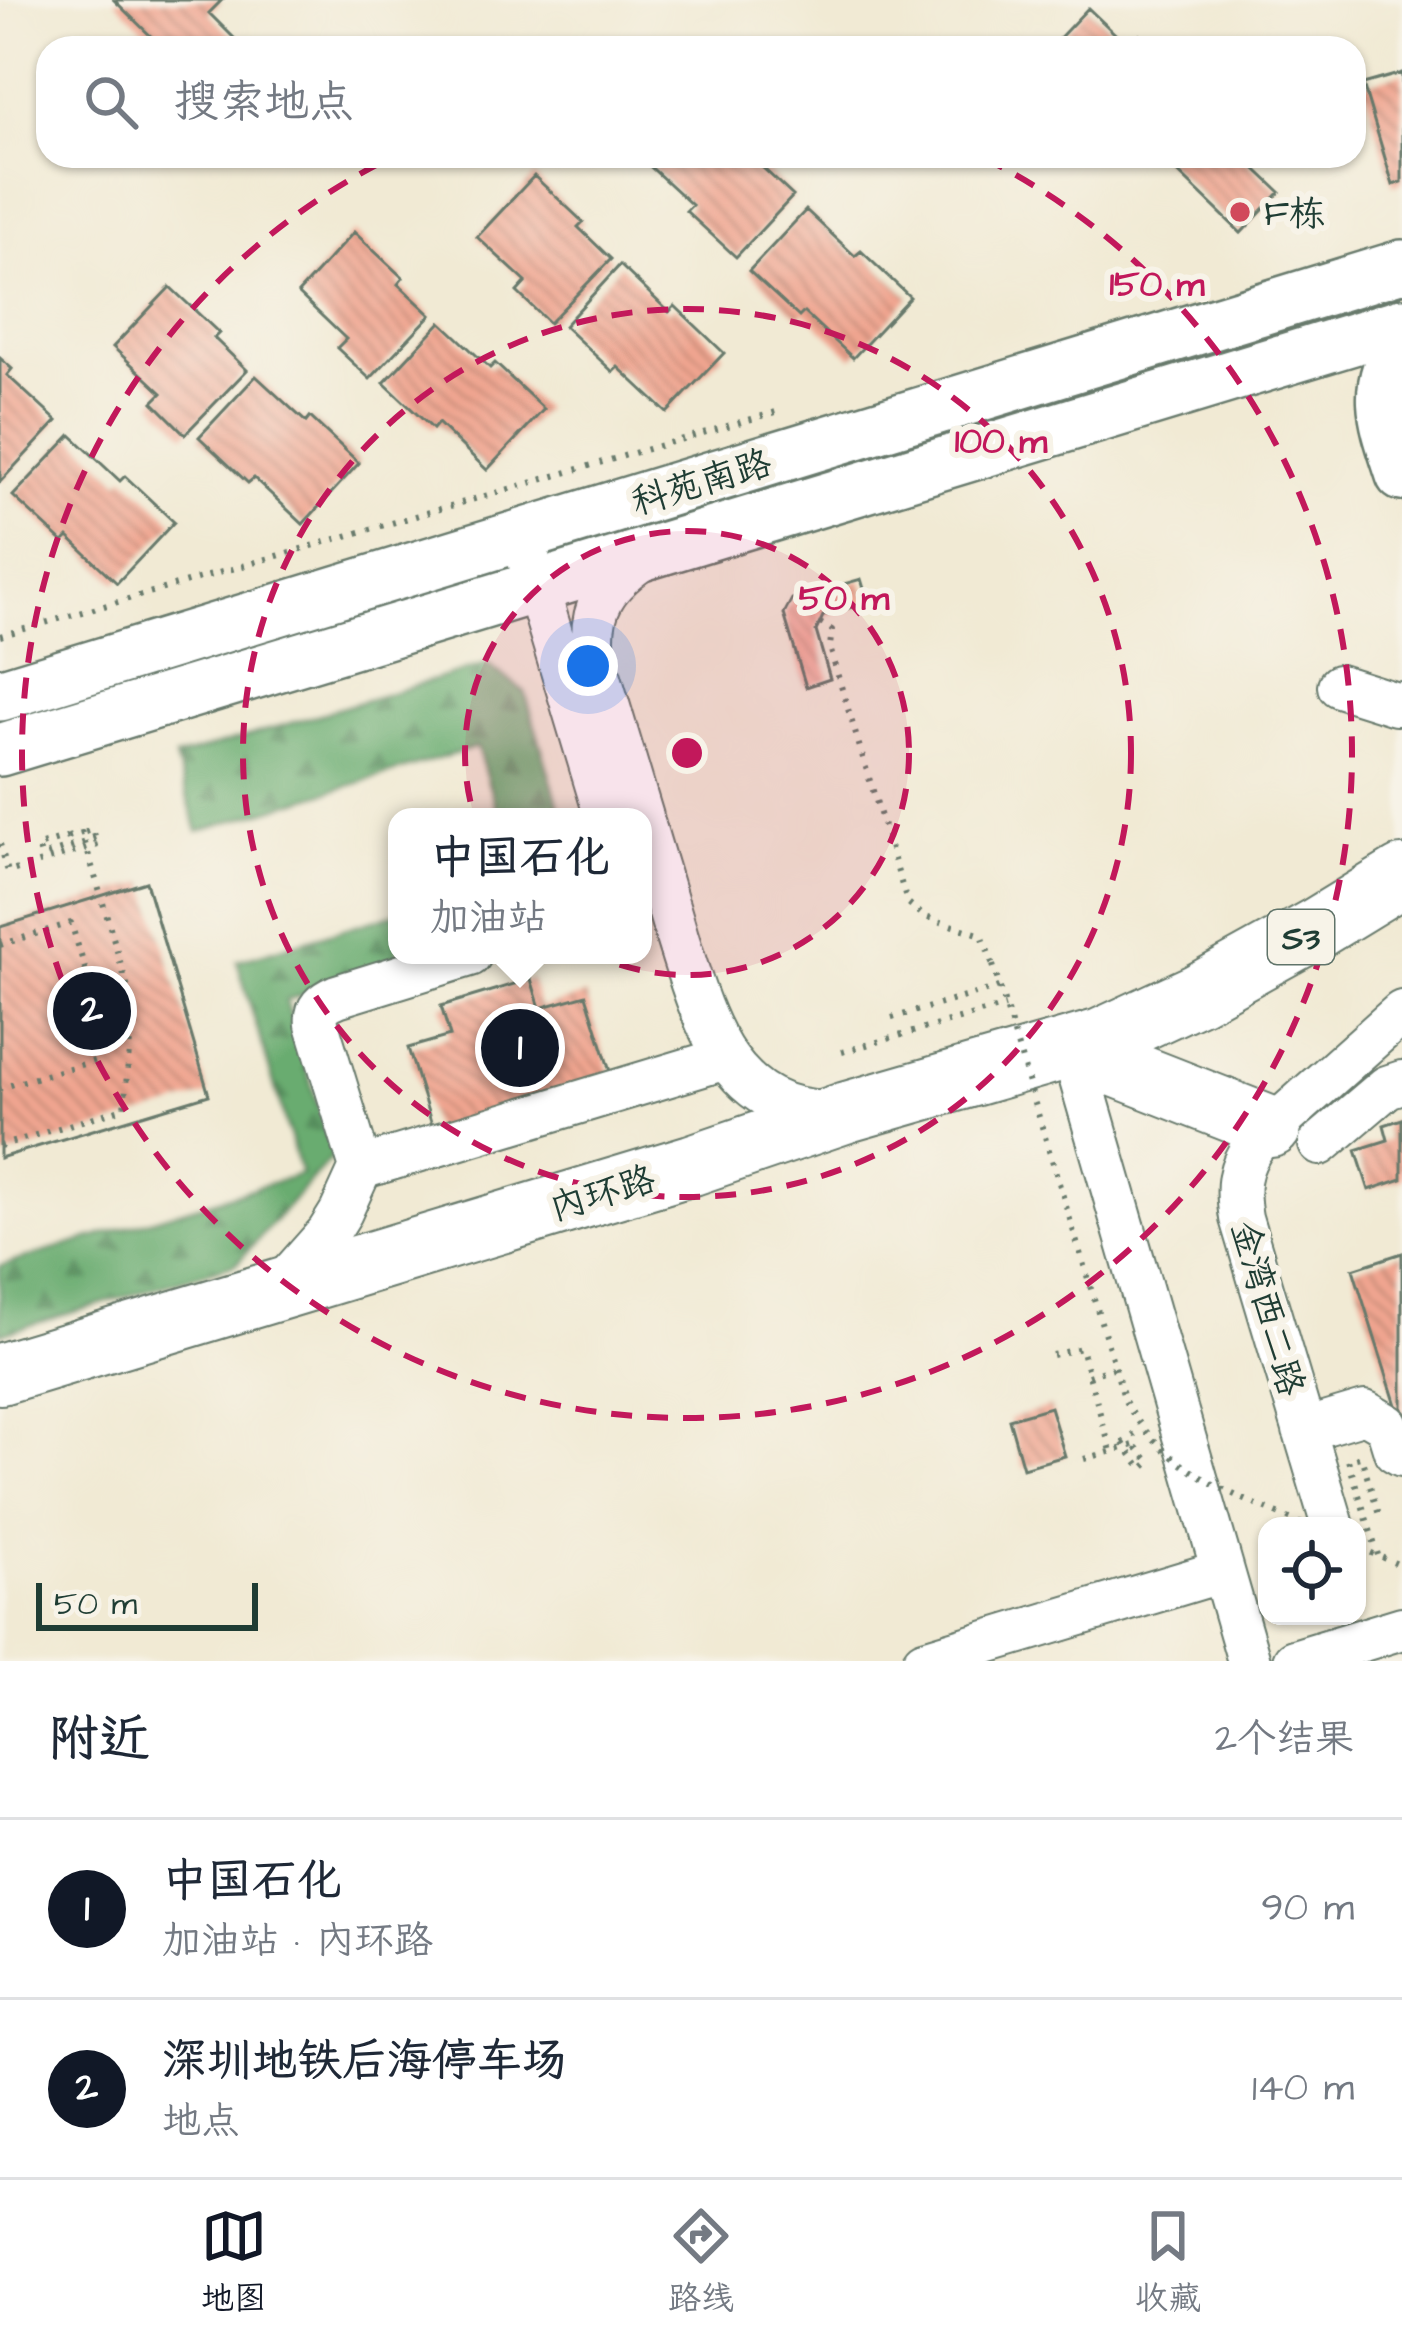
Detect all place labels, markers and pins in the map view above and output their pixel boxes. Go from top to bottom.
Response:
place label: F栋 [1264,189,1325,240]
marker: F栋 [1227,199,1253,225]
centre of rings [666,732,708,774]
pin: 2 [53,966,131,1056]
pin: 1 [481,1003,559,1093]

